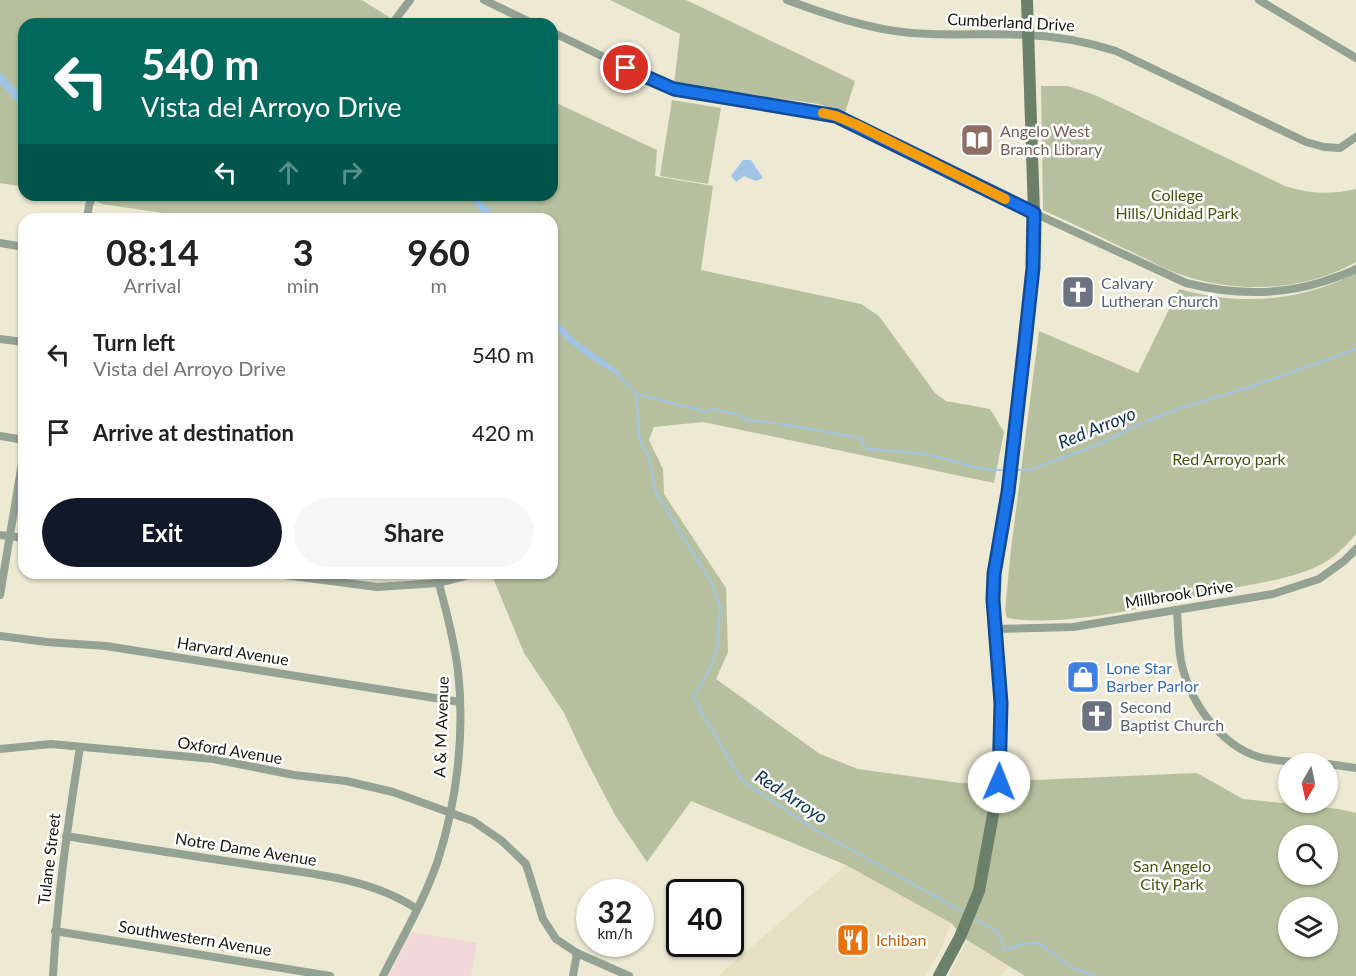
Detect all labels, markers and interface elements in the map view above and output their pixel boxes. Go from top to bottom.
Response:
street label: Cumberland Drive [947,9,1075,34]
text: 540 m [141,39,259,89]
icon: left [42,42,120,120]
pin [600,42,651,93]
icon: arrive [609,51,642,84]
text: Vista del Arroyo Drive [141,90,402,123]
place label: Angelo West Branch Library [1000,121,1103,158]
library icon: Angelo West Branch Library [959,122,995,158]
icon: left [209,156,242,189]
icon: ahead [272,156,305,189]
icon: right [335,156,368,189]
park label: College Hills/Unidad Park [1115,185,1239,222]
text: 08:14 [106,230,199,274]
text: 3 [293,230,314,274]
text: 960 [407,230,470,274]
text: Arrival [124,273,181,297]
text: min [287,273,319,297]
text: m [430,273,447,297]
place label: Calvary Lutheran Church [1101,273,1218,310]
church icon: Calvary Lutheran Church [1060,274,1096,310]
text: Turn left [93,329,175,356]
icon: left [42,338,75,371]
text: 540 m [472,341,534,368]
text: Vista del Arroyo Drive [93,356,286,380]
water label: Red Arroyo [1055,402,1139,453]
icon: arrive [42,416,75,449]
text: Arrive at destination [93,419,294,446]
text: 420 m [472,419,534,446]
park label: Red Arroyo park [1172,449,1287,468]
button: Exit [42,498,282,567]
button: Share [294,498,534,567]
street label: Millbrook Drive [1124,576,1234,611]
street label: Harvard Avenue [176,632,290,669]
place label: Lone Star Barber Parlor [1106,658,1199,695]
shop icon: Lone Star Barber Parlor [1065,659,1101,695]
street label: A & M Avenue [429,676,452,778]
place label: Second Baptist Church [1120,697,1224,734]
church icon: Second Baptist Church [1079,698,1115,734]
street label: Oxford Avenue [176,732,284,767]
position arrow [967,750,1031,814]
north arrow [1278,753,1338,813]
map controls [1278,753,1338,957]
water label: Red Arroyo [751,765,832,828]
street label: Tulane Street [33,812,64,906]
button: search [1278,825,1338,885]
street label: Notre Dame Avenue [174,828,318,869]
park label: San Angelo City Park [1133,856,1211,893]
speed limit sign: 40 [666,879,744,957]
text: 32 [598,893,632,929]
button: layers [1278,897,1338,957]
street label: Southwestern Avenue [117,916,273,959]
restaurant icon: Ichiban [835,922,871,958]
text: km/h [597,924,633,942]
place label: Ichiban [876,930,926,949]

